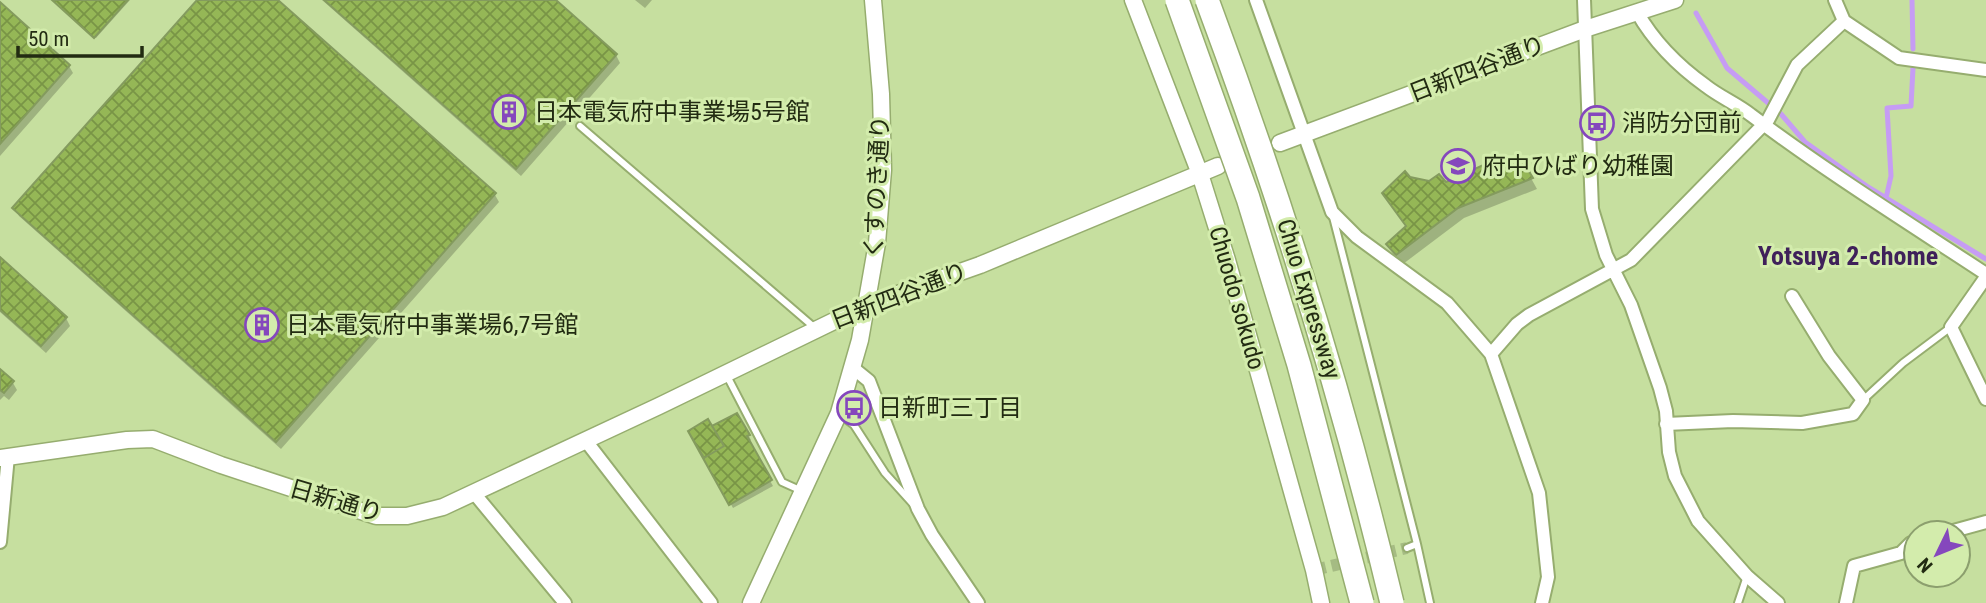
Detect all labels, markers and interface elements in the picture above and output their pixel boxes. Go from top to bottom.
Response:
scale bar [18,14,142,58]
text: 50 m [28,27,69,51]
street label: 日新四谷通り [1405,30,1549,108]
building icon: 日本電気府中事業場5号館 [490,93,528,131]
place label: 日本電気府中事業場5号館 [534,98,810,126]
bus stop icon: 消防分団前 [1578,104,1616,142]
place label: 消防分団前 [1622,109,1742,137]
street label: くすのき通り [859,115,895,259]
school or university icon: 府中ひばり幼稚園 [1439,147,1477,185]
place label: 府中ひばり幼稚園 [1482,152,1674,180]
street label: Chuo Expressway [1271,216,1347,382]
street label: Chuodo sokudo [1203,223,1271,373]
district label: Yotsuya 2-chome [1758,241,1938,271]
street label: 日新四谷通り [827,257,971,335]
building icon: 日本電気府中事業場6,7号館 [243,306,281,344]
place label: 日本電気府中事業場6,7号館 [286,311,578,339]
bus stop icon: 日新町三丁目 [835,389,873,427]
place label: 日新町三丁目 [878,394,1022,422]
street label: 日新通り [286,474,386,528]
north arrow [1902,519,1972,589]
text: N [1913,553,1937,577]

